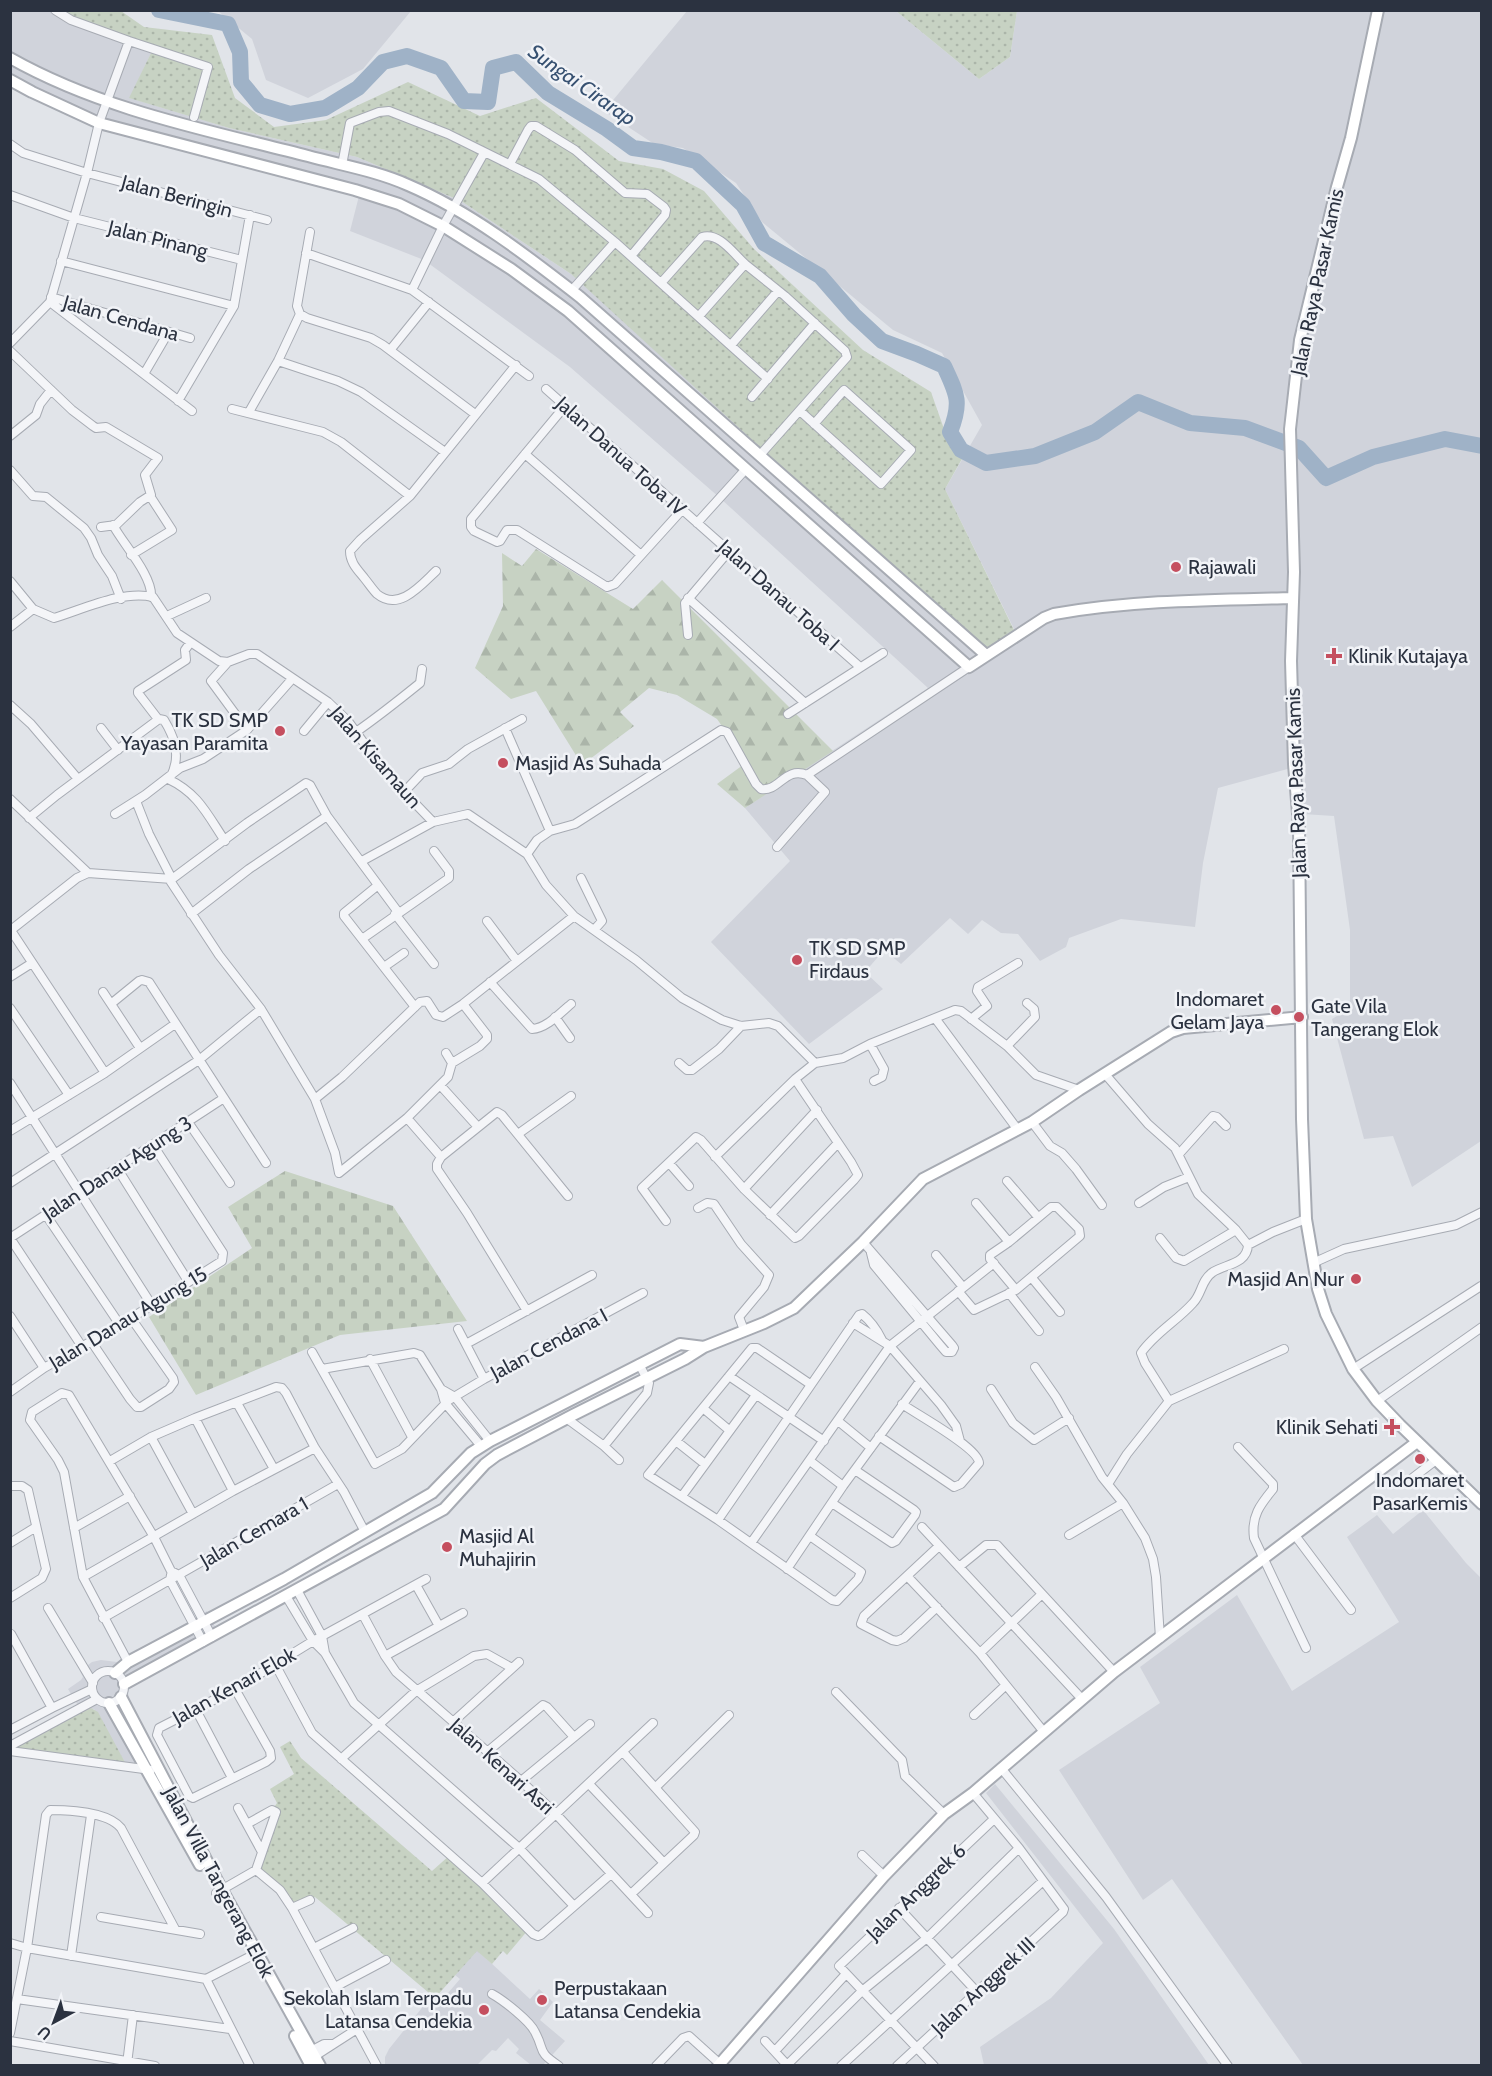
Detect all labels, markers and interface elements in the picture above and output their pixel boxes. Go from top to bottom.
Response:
water label: Sungai Cirarap [524,38,641,131]
street label: Jalan Beringin [118,169,235,222]
street label: Jalan Raya Pasar Kamis [1285,186,1349,378]
street label: Jalan Pinang [105,215,211,263]
street label: Jalan Cendana [59,290,182,346]
street label: Jalan Danua Toba IV [550,391,692,521]
street label: Jalan Danau Toba I [713,534,844,656]
place label: Rajawali [1188,555,1256,579]
marker: Rajawali [1169,560,1183,574]
place label: Klinik Kutajaya [1348,644,1468,668]
marker: Klinik Kutajaya [1325,647,1343,665]
street label: Jalan Raya Pasar Kamis [1281,688,1311,879]
street label: Jalan Kisamaun [325,700,427,813]
place label: TK SD SMP Yayasan Paramita [120,708,268,755]
marker: TK SD SMP Yayasan Paramita [273,724,287,738]
place label: Masjid As Suhada [515,751,662,775]
marker: Masjid As Suhada [496,756,510,770]
place label: TK SD SMP Firdaus [809,936,905,983]
marker: TK SD SMP Firdaus [790,953,804,967]
place label: Indomaret Gelam Jaya [1170,987,1264,1034]
place label: Gate Vila Tangerang Elok [1311,994,1439,1041]
marker: Indomaret Gelam Jaya [1269,1003,1283,1017]
marker: Gate Vila Tangerang Elok [1292,1010,1306,1024]
street label: Jalan Danau Agung 3 [37,1111,196,1226]
street label: Jalan Danau Agung 15 [44,1261,211,1375]
place label: Masjid An Nur [1227,1267,1345,1291]
marker: Masjid An Nur [1349,1272,1363,1286]
street label: Jalan Cendana I [486,1303,612,1385]
place label: Klinik Sehati [1276,1415,1378,1439]
marker: Klinik Sehati [1383,1418,1401,1436]
marker: Indomaret PasarKemis [1413,1452,1427,1466]
place label: Indomaret PasarKemis [1372,1468,1468,1515]
street label: Jalan Cemara 1 [195,1491,312,1573]
place label: Masjid Al Muhajirin [459,1524,536,1571]
marker: Masjid Al Muhajirin [440,1540,454,1554]
street label: Jalan Kenari Elok [167,1642,300,1730]
street label: Jalan Kenari Asri [444,1712,559,1819]
street label: Jalan Villa Tangerang Elok [158,1782,280,1982]
street label: Jalan Anggrek 6 [861,1839,971,1946]
street label: Jalan Anggrek III [925,1932,1040,2041]
place label: Perpustakaan Latansa Cendekia [554,1976,701,2023]
place label: Sekolah Islam Terpadu Latansa Cendekia [283,1986,472,2033]
north arrow [24,1992,84,2052]
marker: Perpustakaan Latansa Cendekia [535,1993,549,2007]
marker: Sekolah Islam Terpadu Latansa Cendekia [477,2003,491,2017]
text: U [34,2022,55,2044]

